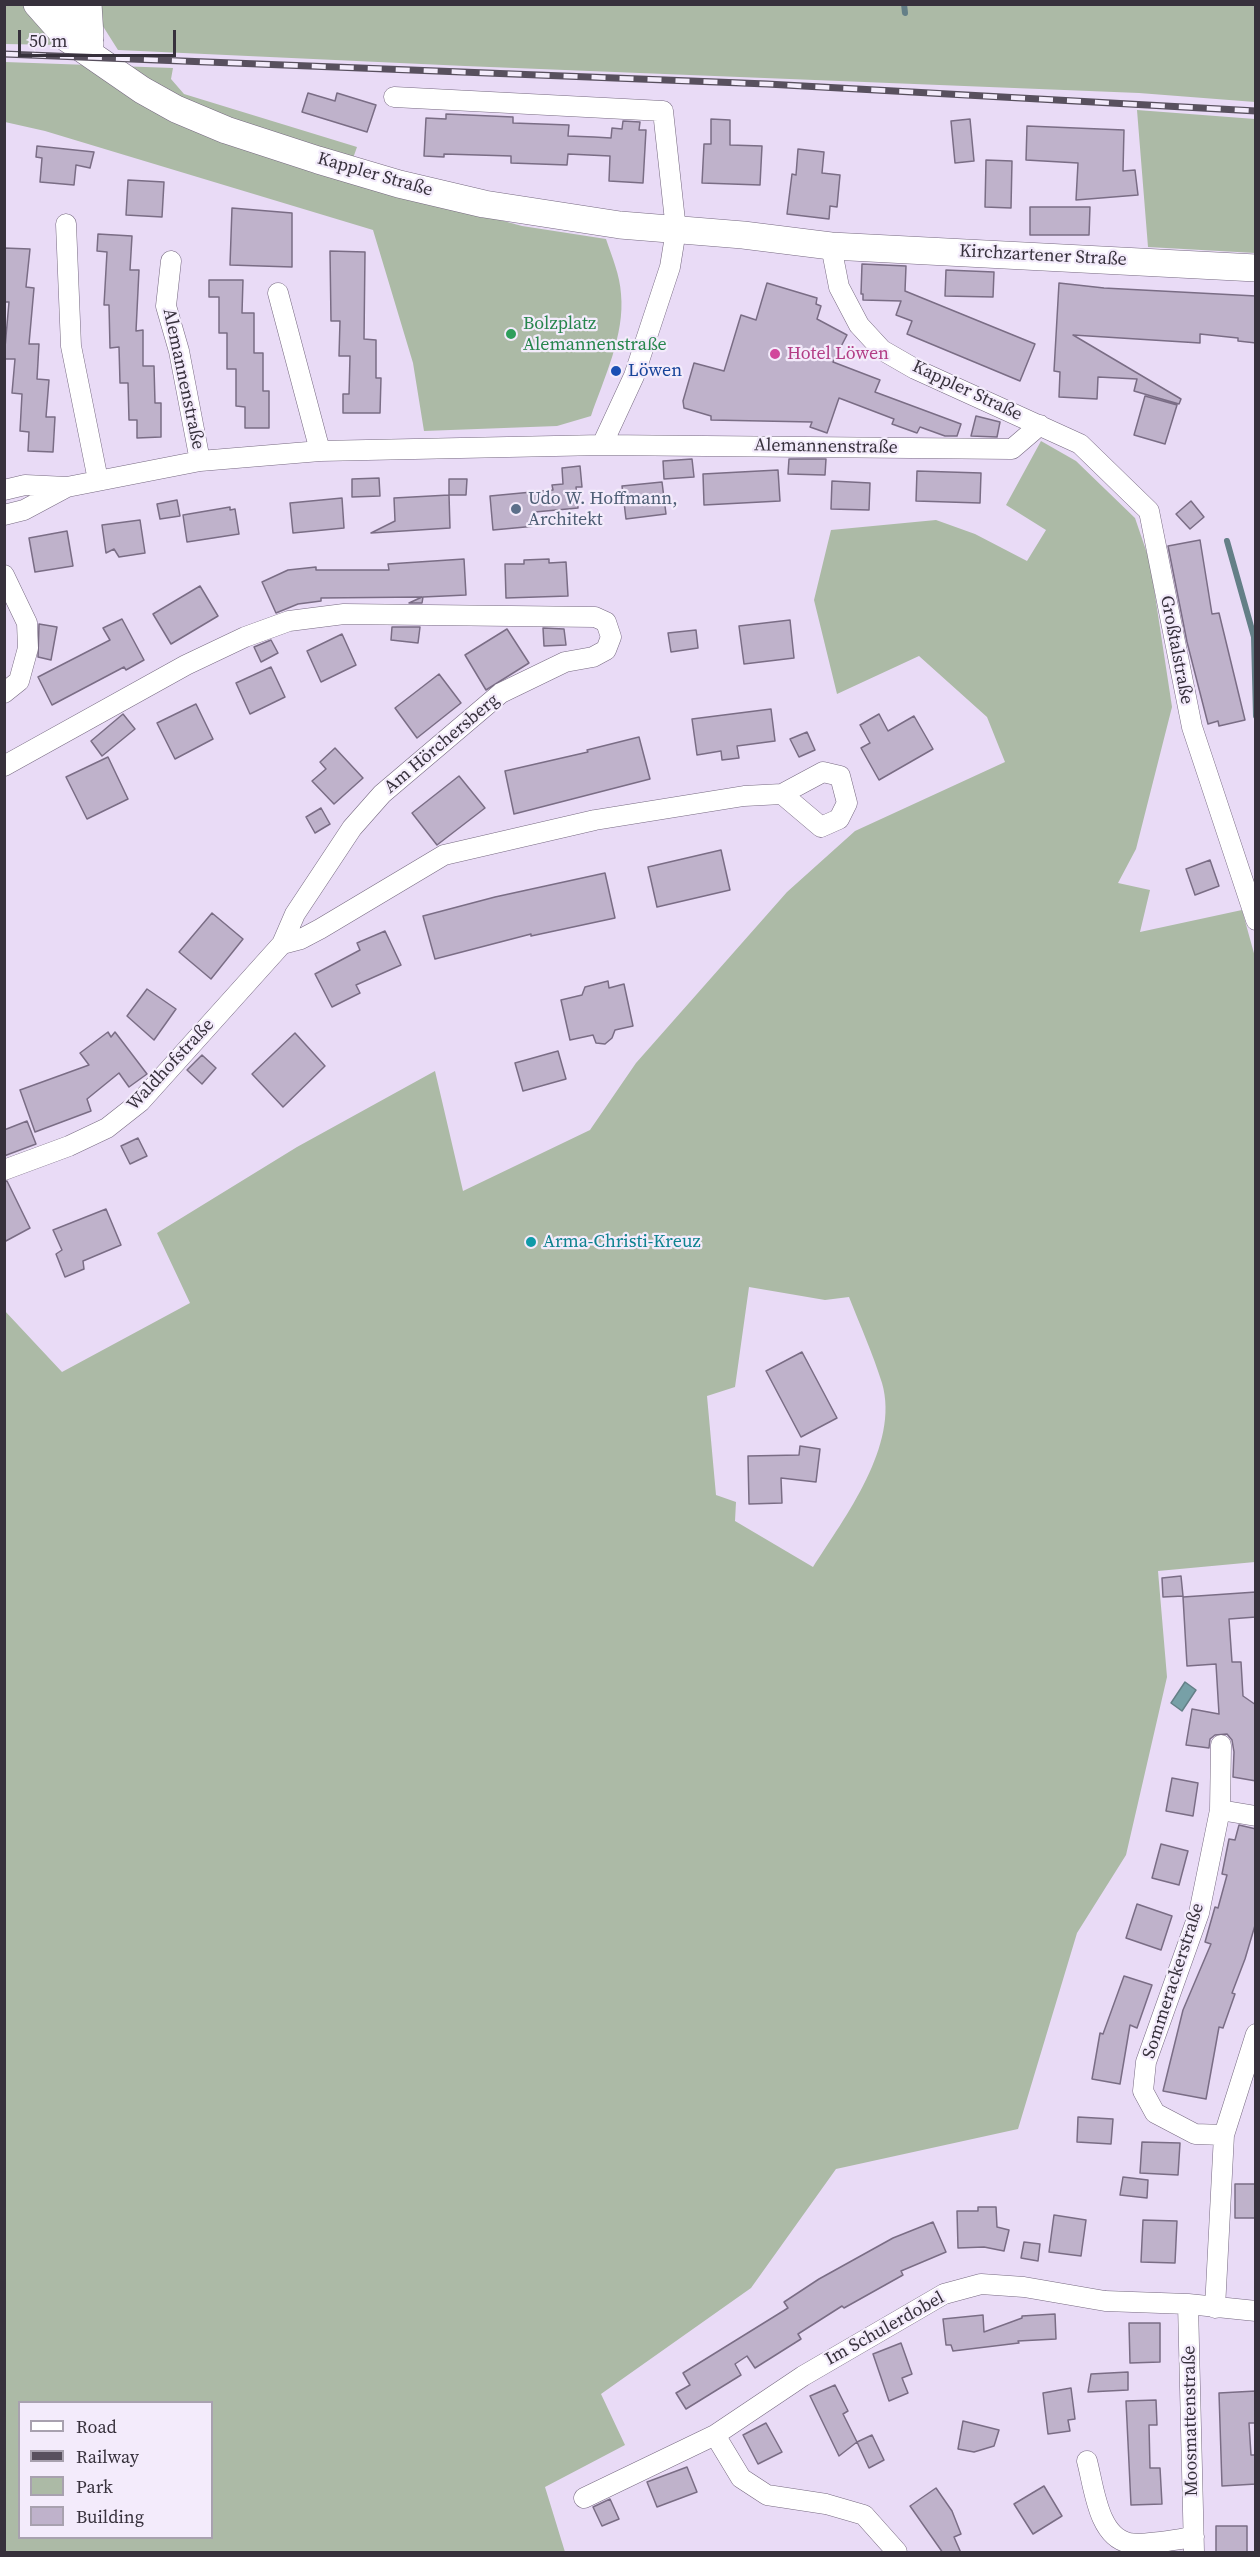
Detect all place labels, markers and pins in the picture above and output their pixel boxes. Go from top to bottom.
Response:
place label: Bolzplatz Alemannenstraße [523,313,667,356]
marker: Bolzplatz Alemannenstraße [504,327,518,341]
place label: Hotel Löwen [787,343,889,365]
marker: Hotel Löwen [768,347,782,361]
place label: Löwen [628,360,682,382]
marker: Löwen [609,364,623,378]
place label: Udo W. Hoffmann, Architekt [528,488,678,530]
marker: Udo W. Hoffmann, Architekt [509,502,523,516]
place label: Arma-Christi-Kreuz [543,1231,701,1253]
marker: Arma-Christi-Kreuz [524,1235,538,1249]

